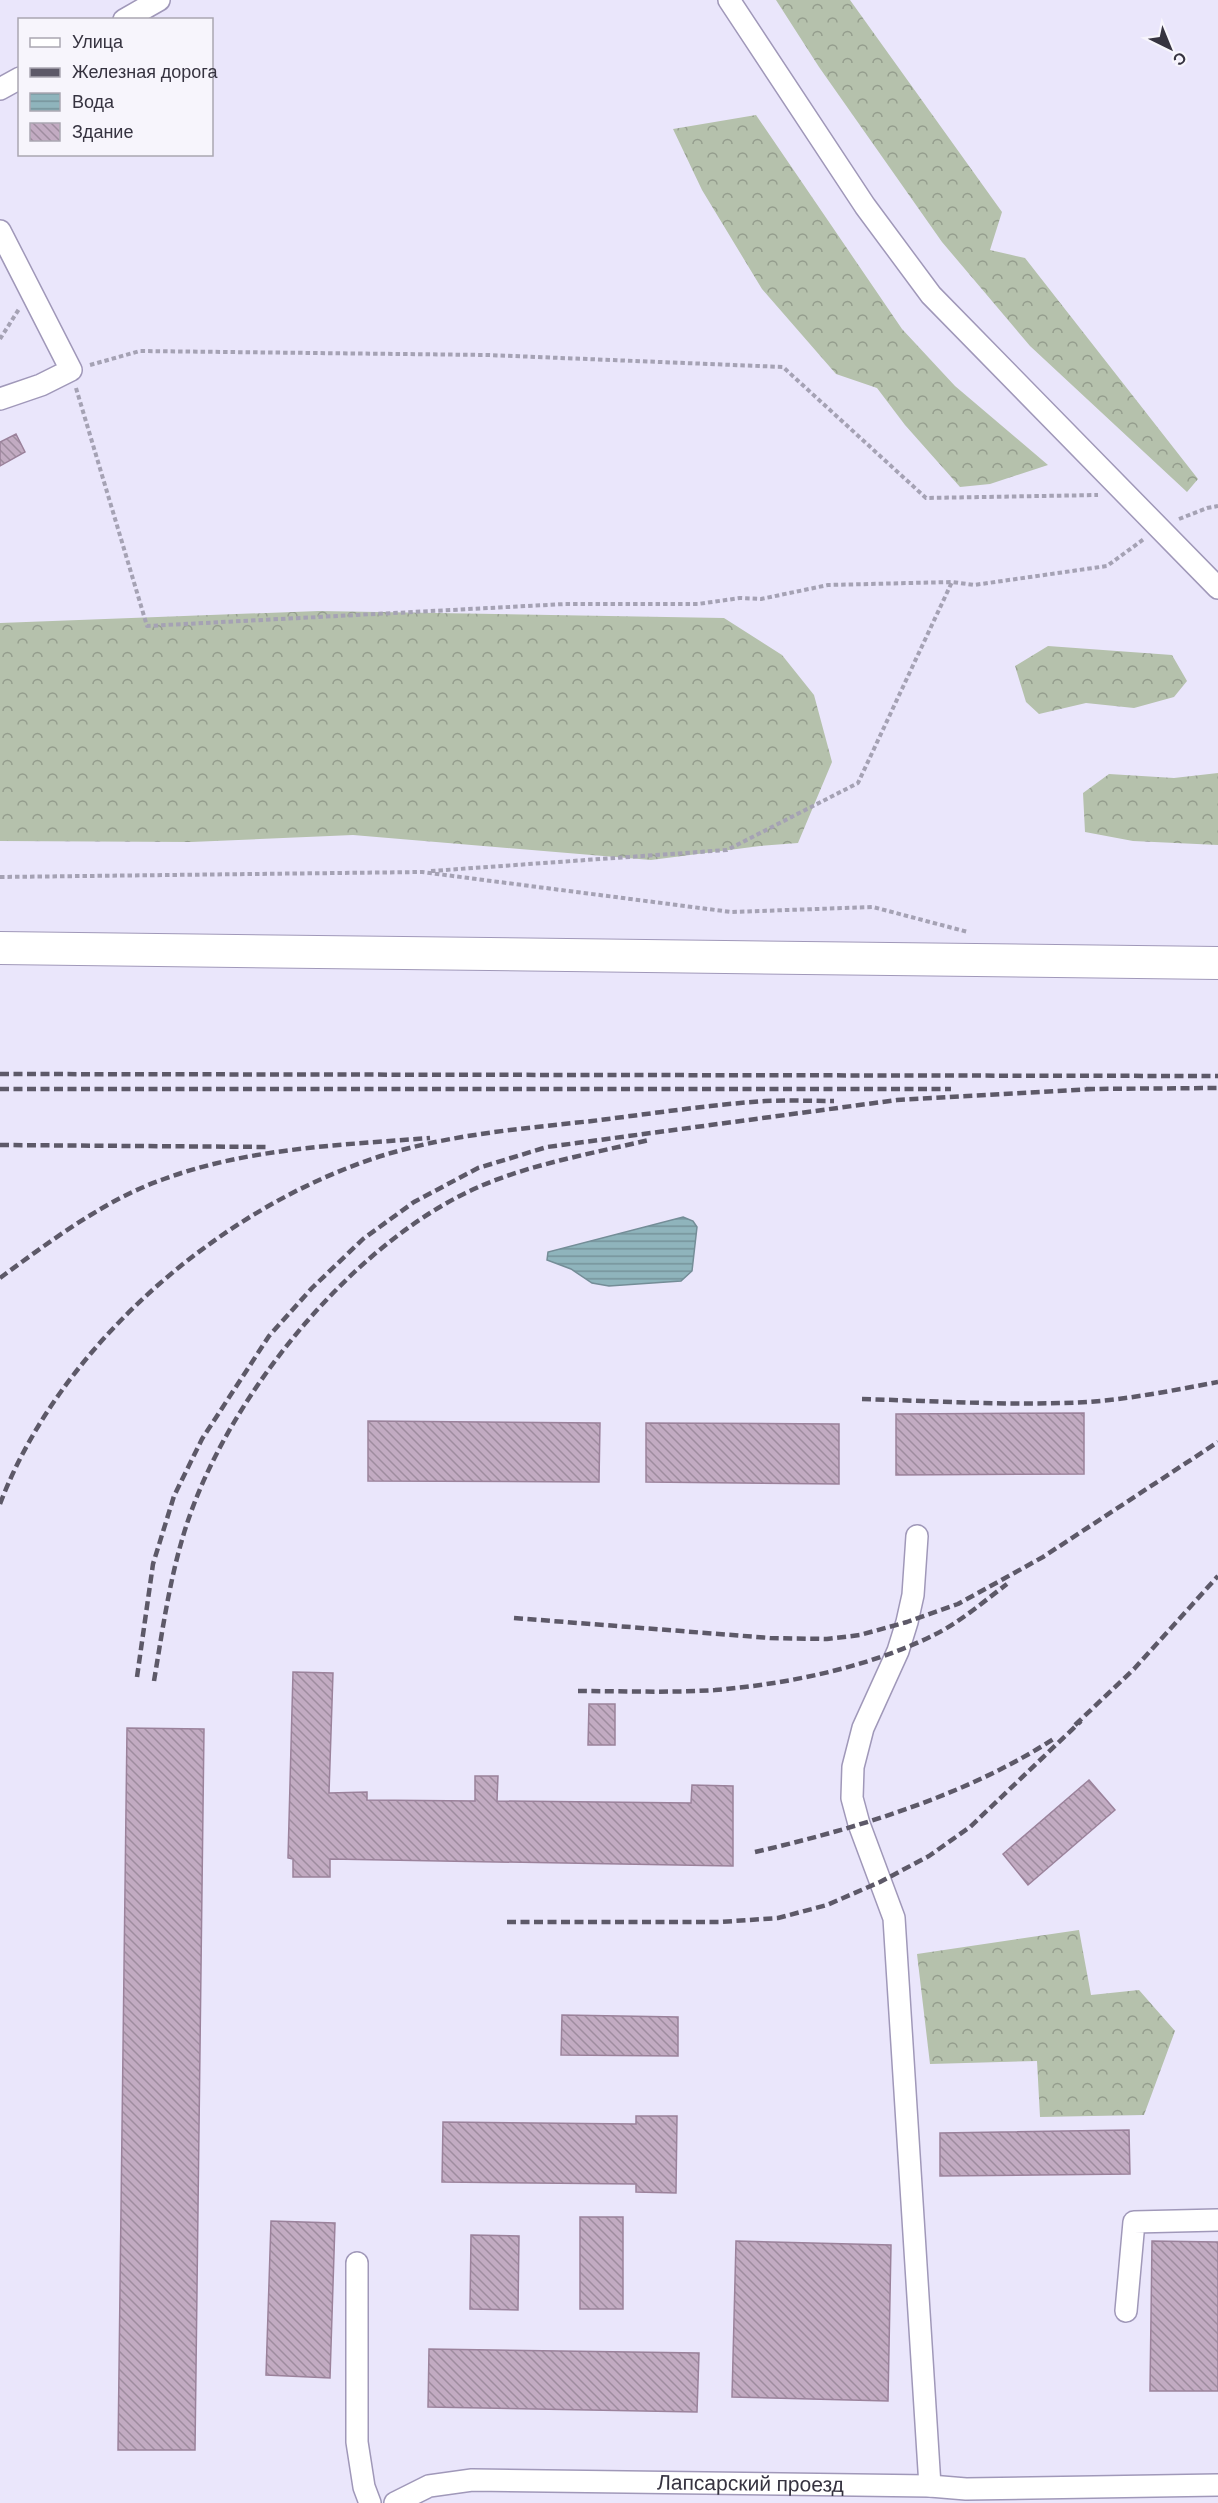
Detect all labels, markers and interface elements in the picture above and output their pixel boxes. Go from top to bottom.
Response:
legend [18,18,213,156]
north arrow [1140,18,1200,78]
text: Улица [72,30,124,54]
text: С [1168,47,1191,71]
text: Железная дорога [72,60,218,84]
text: Вода [72,90,115,114]
text: Здание [72,120,133,144]
street label: Лапсарский проезд [657,2468,844,2499]

